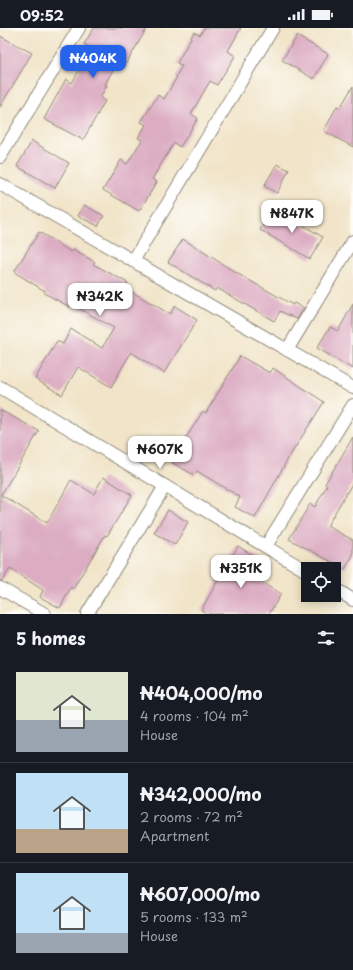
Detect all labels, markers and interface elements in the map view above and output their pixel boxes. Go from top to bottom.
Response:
text: 09:52 [20,3,64,26]
pin: ₦404K [65,45,121,79]
text: ₦404K [69,48,117,67]
pin: ₦847K [264,200,320,234]
text: ₦847K [270,203,314,222]
pin: ₦342K [72,283,128,317]
text: ₦342K [77,286,123,305]
pin: ₦607K [132,436,188,470]
text: ₦607K [137,439,183,458]
pin: ₦351K [213,555,269,589]
text: ₦351K [220,558,262,577]
map controls [301,562,341,602]
button: locate [301,562,341,602]
text: 5 homes [16,625,86,651]
icon: filters [315,627,337,649]
text: ₦404,000/mo [140,680,262,706]
icon: home [48,688,96,736]
text: 4 rooms · 104 m² [140,706,249,725]
text: House [140,725,178,744]
text: ₦342,000/mo [140,781,261,807]
icon: home [48,789,96,837]
text: 2 rooms · 72 m² [140,807,243,826]
text: Apartment [140,826,209,845]
text: ₦607,000/mo [140,881,260,907]
icon: home [48,889,96,937]
text: 5 rooms · 133 m² [140,907,248,926]
text: House [140,926,178,945]

